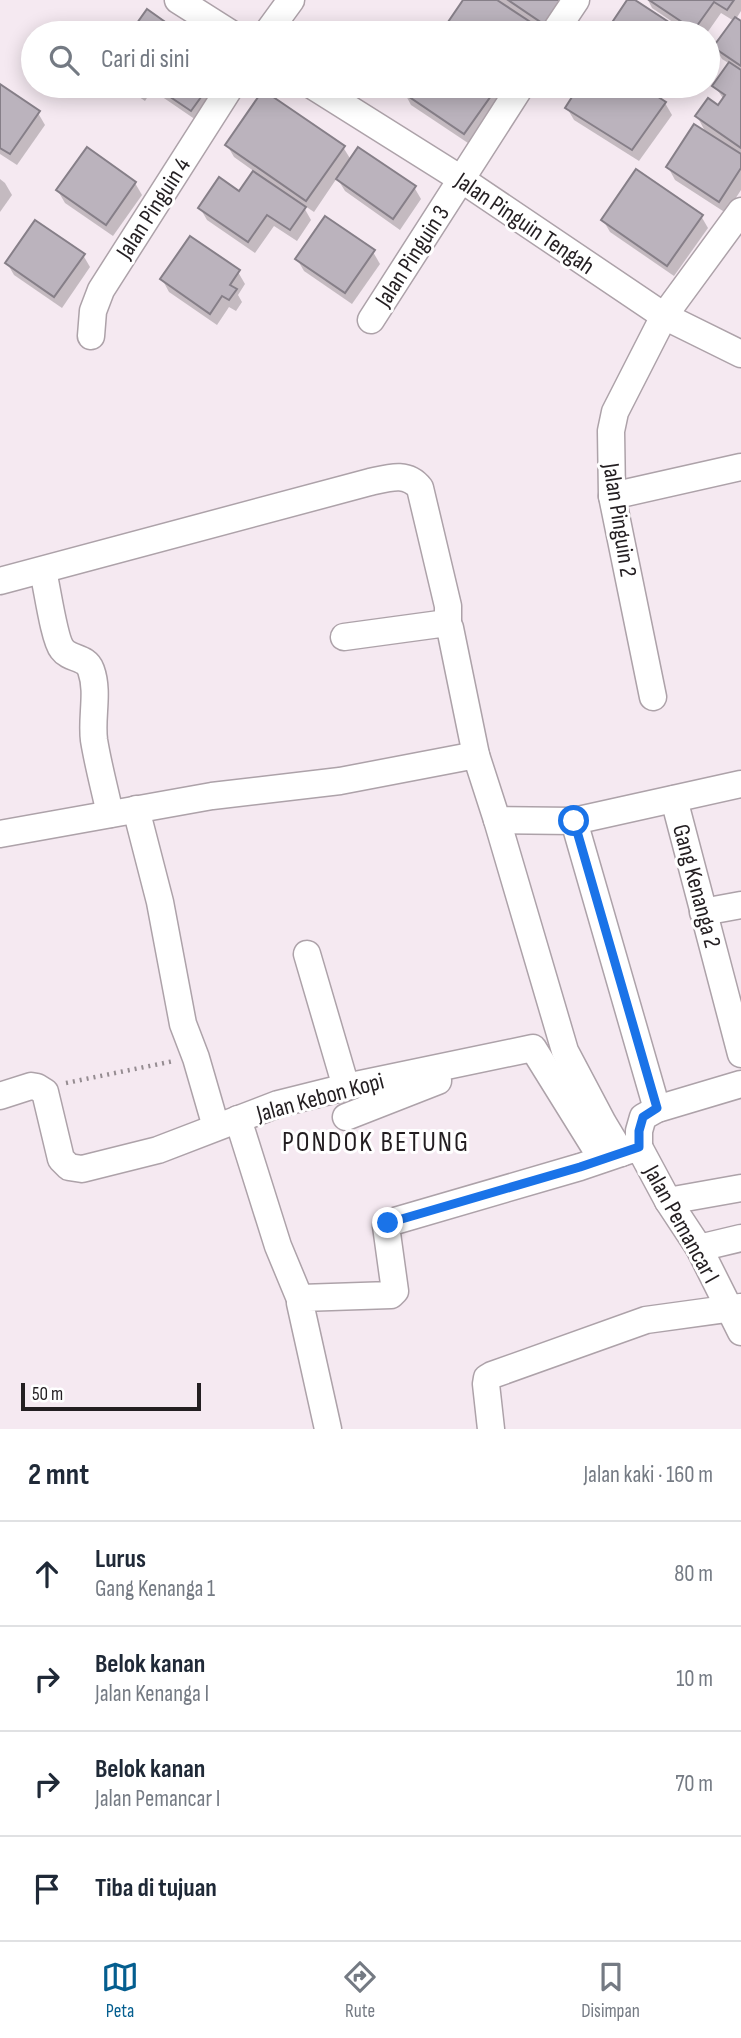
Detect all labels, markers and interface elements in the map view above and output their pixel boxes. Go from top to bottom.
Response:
search box [21,21,720,98]
icon: search [45,41,83,79]
text: Cari di sini [101,44,190,75]
street label: Jalan Pinguin 4 [109,152,197,265]
street label: Jalan Pinguin Tengah [449,166,600,281]
street label: Jalan Pinguin 3 [368,200,456,313]
street label: Jalan Pinguin 2 [596,460,643,579]
route start [558,805,589,836]
street label: Gang Kenanga 2 [666,821,727,951]
street label: Jalan Kebon Kopi [252,1067,387,1129]
district label: PONDOK BETUNG [282,1126,470,1159]
street label: Jalan Pemancar I [637,1159,726,1288]
route end [372,1207,403,1238]
scale bar [21,1380,201,1412]
text: 50 m [32,1383,63,1406]
text: 2 mnt [28,1457,89,1493]
text: Jalan kaki · 160 m [583,1461,713,1489]
text: Lurus [95,1544,146,1575]
icon: ahead [28,1555,66,1593]
text: 80 m [674,1560,713,1588]
text: Gang Kenanga 1 [95,1575,215,1603]
text: Belok kanan [95,1649,205,1680]
icon: right [28,1660,66,1698]
text: 10 m [676,1665,713,1693]
text: Jalan Kenanga I [95,1680,209,1708]
text: Belok kanan [95,1754,205,1785]
icon: right [28,1765,66,1803]
text: 70 m [675,1770,713,1798]
text: Jalan Pemancar I [95,1785,220,1813]
icon: arrive [28,1870,66,1908]
text: Tiba di tujuan [95,1873,217,1904]
tab: Peta [101,1958,139,2023]
tab: Rute [341,1958,379,2023]
tab: Disimpan [581,1958,640,2023]

